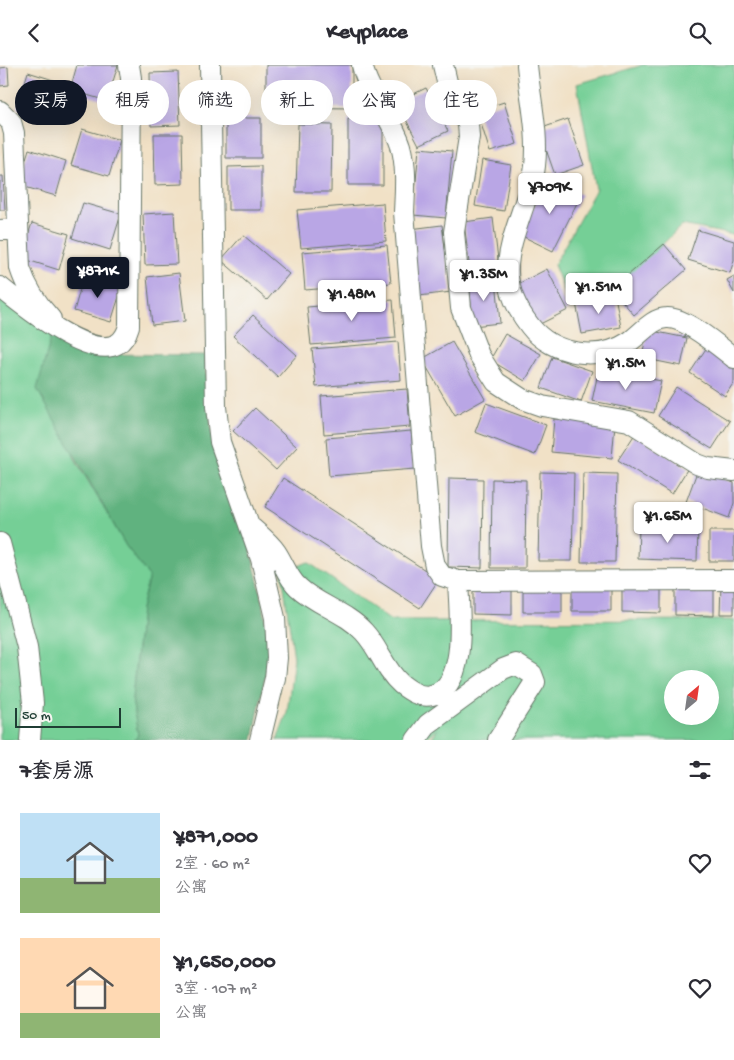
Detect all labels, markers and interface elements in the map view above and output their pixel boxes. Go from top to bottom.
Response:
icon: back [20,19,48,47]
icon: search [686,19,714,47]
text: Keyplace [326,20,408,46]
chip: 买房 [15,80,87,125]
chip: 租房 [97,80,169,125]
chip: 筛选 [179,80,251,125]
chip: 新上 [261,80,333,125]
chip: 公寓 [343,80,415,125]
chip: 住宅 [425,80,497,125]
pin: ¥709K [515,173,585,215]
text: ¥709K [529,179,571,198]
pin: ¥871K [63,257,133,299]
pin: ¥1.35M [443,259,525,302]
text: ¥871K [78,263,118,282]
text: ¥1.35M [461,266,507,285]
pin: ¥1.51M [558,273,640,315]
pin: ¥1.48M [311,279,393,322]
text: ¥1.51M [577,279,621,298]
text: ¥1.48M [329,286,375,305]
pin: ¥1.5M [591,349,661,391]
text: ¥1.5M [607,355,645,374]
pin: ¥1.65M [627,501,709,544]
text: ¥1.65M [645,508,691,527]
north arrow [664,670,719,725]
map controls [664,670,719,725]
scale bar [15,705,121,728]
text: 50 m [22,708,51,725]
icon: filters [686,756,714,784]
text: 7套房源 [20,761,94,786]
text: ¥871,000 [175,826,258,851]
icon: home [60,833,120,893]
icon: heart [686,849,714,877]
text: 2室 · 60 m² [175,856,250,875]
text: 公寓 [175,880,207,899]
text: ¥1,650,000 [175,951,276,976]
icon: home [60,958,120,1018]
icon: heart [686,974,714,1002]
text: 3室 · 107 m² [175,981,257,1000]
text: 公寓 [175,1005,207,1024]

